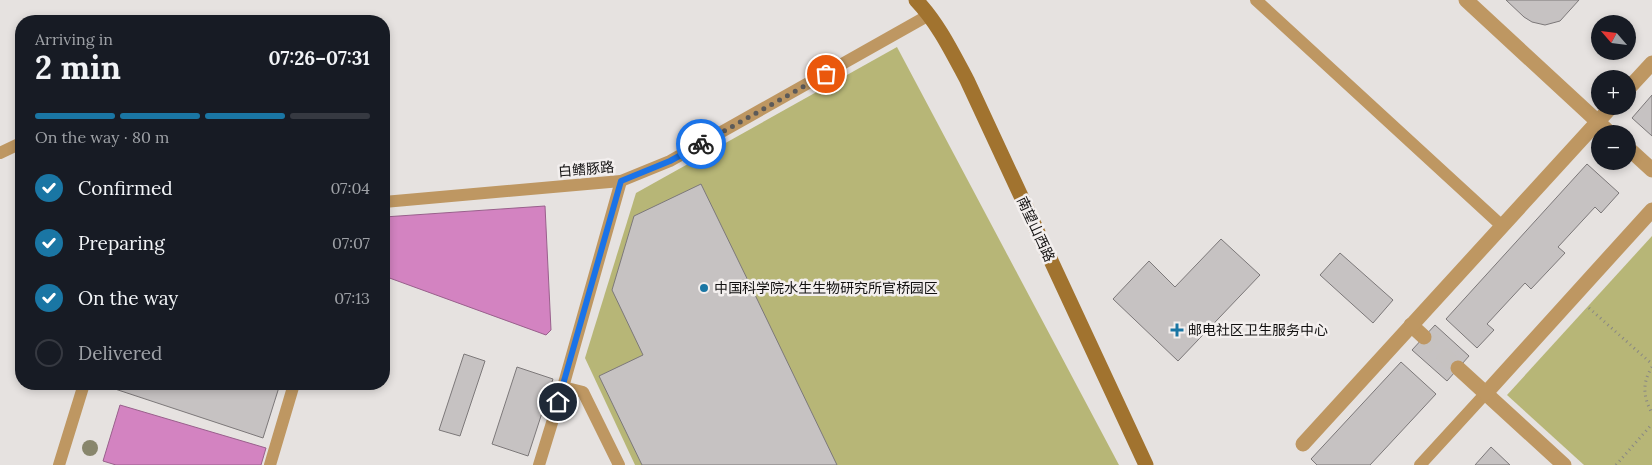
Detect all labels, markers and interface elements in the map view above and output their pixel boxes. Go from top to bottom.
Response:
north arrow [1591,15,1636,60]
map controls [1591,15,1636,170]
text: Arriving in [35,29,113,49]
text: 07:26–07:31 [268,46,370,70]
text: 2 min [35,47,121,88]
pin [805,53,847,95]
icon: bag [812,60,840,88]
button: + [1591,70,1636,115]
courier [676,119,726,169]
button: − [1591,125,1636,170]
text: On the way · 80 m [35,127,169,147]
icon: bike [687,130,715,158]
street label: 白鳍豚路 [557,158,615,180]
icon: check [35,174,63,202]
text: Confirmed [78,176,173,200]
text: 07:04 [330,178,370,198]
street label: 南望山西路 [1013,193,1059,265]
icon: check [35,229,63,257]
text: Preparing [78,231,165,255]
text: 07:07 [332,233,370,253]
place label: 中国科学院水生生物研究所官桥园区 [714,279,938,297]
marker: 中国科学院水生生物研究所官桥园区 [698,282,710,294]
icon: check [35,284,63,312]
text: On the way [78,286,178,310]
text: 07:13 [334,288,370,308]
place label: 邮电社区卫生服务中心 [1188,321,1328,339]
marker: 邮电社区卫生服务中心 [1170,323,1184,337]
text: Delivered [78,341,162,365]
pin [537,381,579,423]
icon: home [544,388,572,416]

